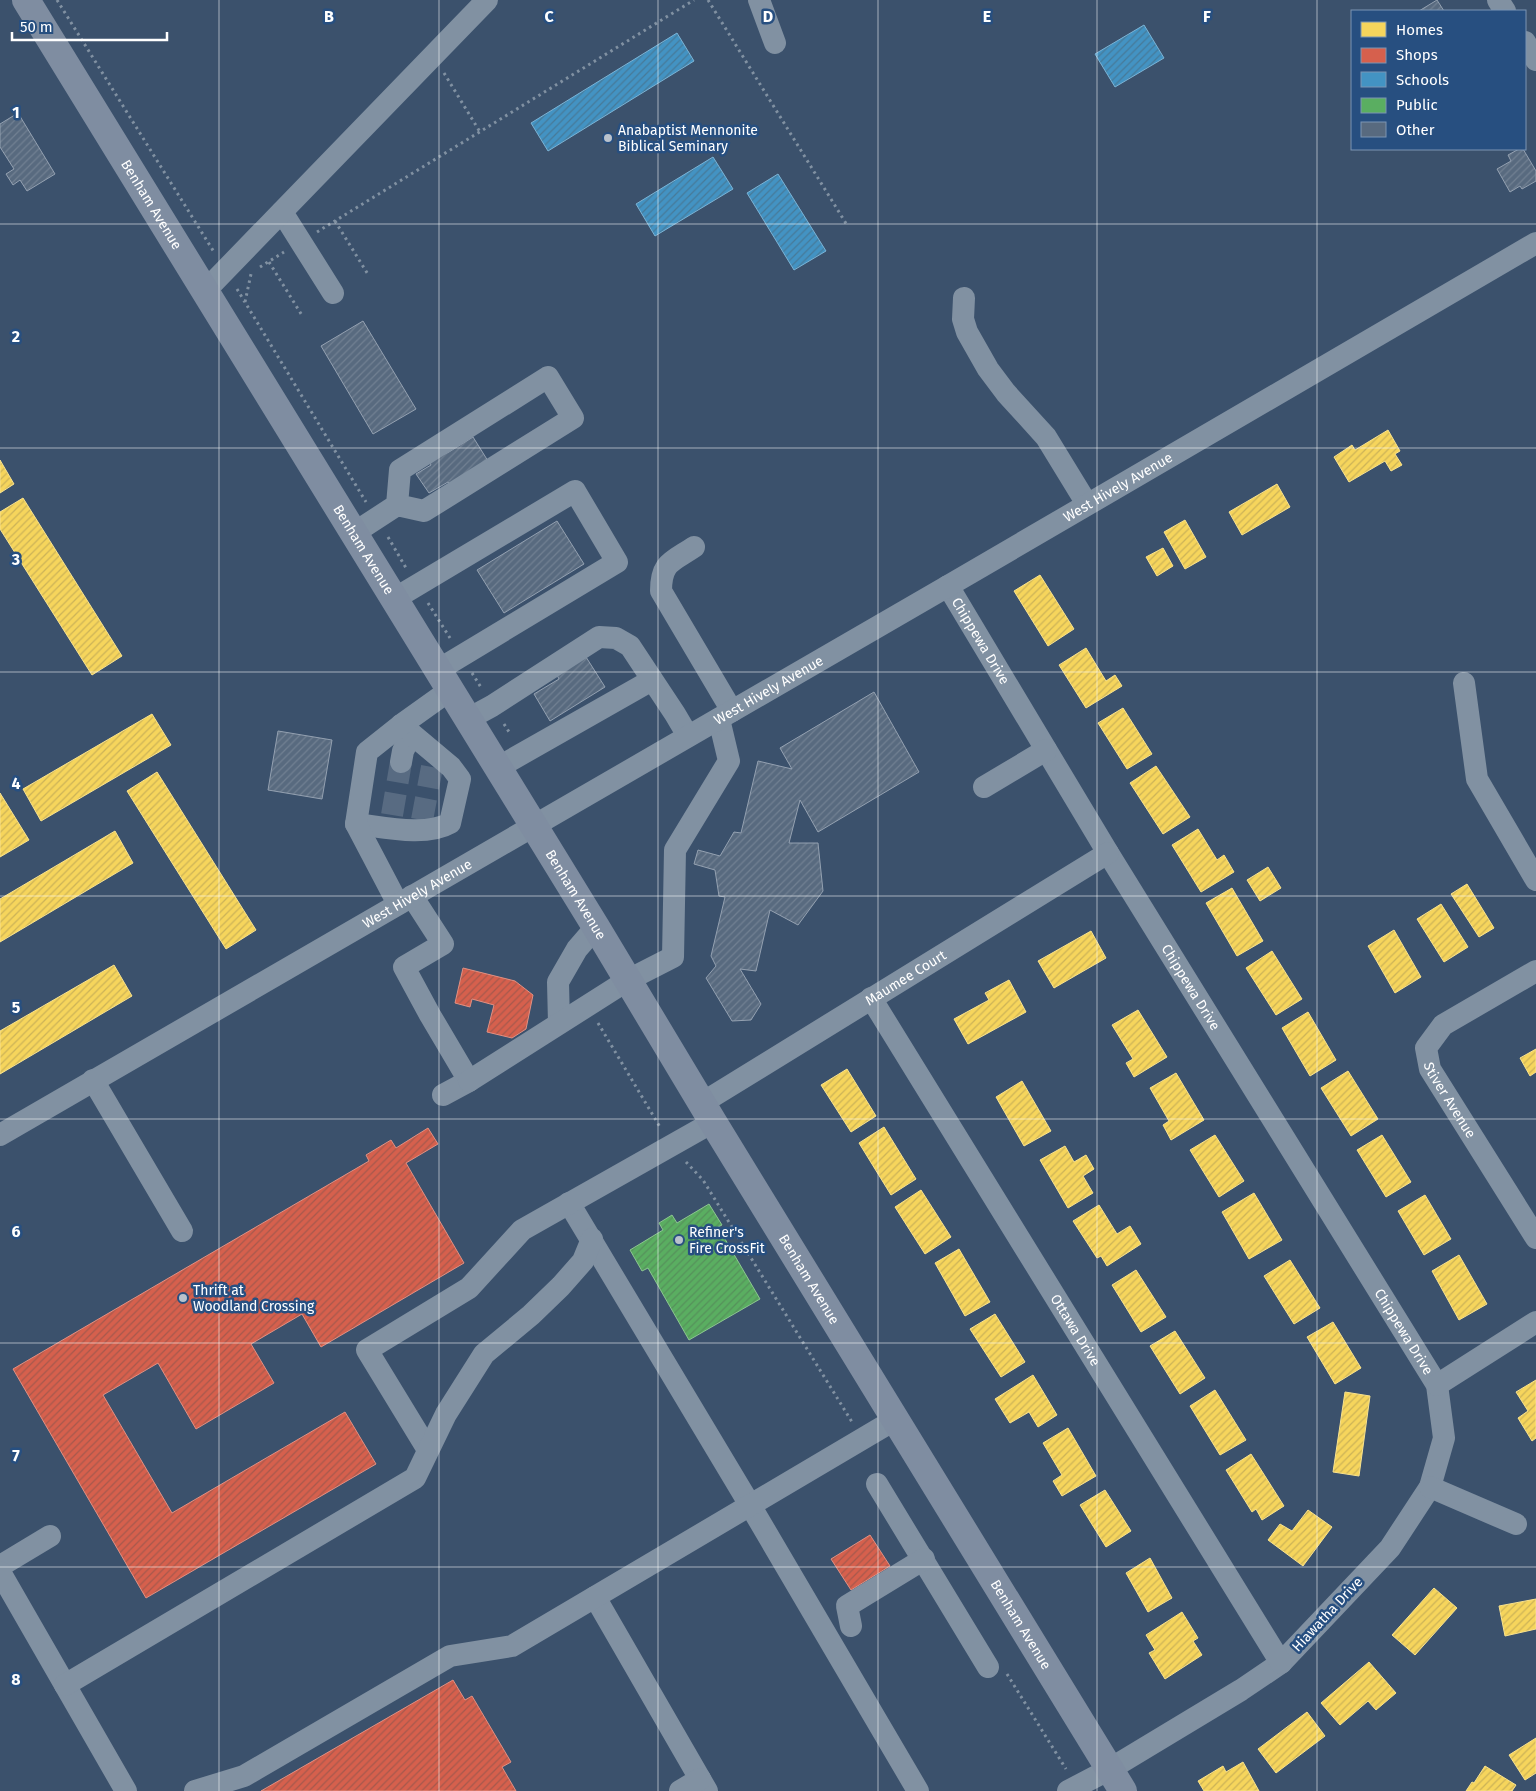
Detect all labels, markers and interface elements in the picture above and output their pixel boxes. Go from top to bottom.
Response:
text: B [324,7,334,26]
text: C [544,7,554,26]
text: D [763,7,773,26]
text: E [983,7,991,26]
text: F [1203,7,1211,26]
scale bar [12,10,168,42]
legend [1351,10,1526,150]
text: 50 m [20,18,53,36]
text: Homes [1396,21,1443,39]
text: Shops [1396,46,1438,64]
text: Schools [1396,71,1449,89]
text: Public [1396,96,1438,114]
text: 1 [12,103,20,122]
text: Other [1396,121,1435,139]
place label: Anabaptist Mennonite Biblical Seminary [618,122,758,155]
marker: Anabaptist Mennonite Biblical Seminary [602,132,614,144]
street label: Benham Avenue [117,157,185,253]
text: 2 [12,327,20,346]
street label: West Hively Avenue [1060,449,1176,526]
street label: Benham Avenue [329,502,397,598]
text: 3 [11,550,20,569]
street label: Chippewa Drive [948,595,1013,688]
street label: West Hively Avenue [711,652,826,729]
text: 4 [11,774,21,793]
street label: Benham Avenue [541,847,610,943]
street label: West Hively Avenue [360,856,475,932]
street label: Chippewa Drive [1157,941,1224,1034]
street label: Maumee Court [862,946,950,1009]
text: 5 [12,998,21,1017]
street label: Stiver Avenue [1420,1061,1479,1141]
text: 6 [11,1222,21,1241]
place label: Refiner's Fire CrossFit [689,1224,766,1257]
street label: Benham Avenue [775,1231,843,1328]
marker: Refiner's Fire CrossFit [673,1234,685,1246]
place label: Thrift at Woodland Crossing [193,1282,315,1315]
street label: Chippewa Drive [1370,1286,1437,1378]
street label: Ottawa Drive [1047,1291,1104,1369]
marker: Thrift at Woodland Crossing [177,1292,189,1304]
text: 7 [12,1446,20,1465]
street label: Hiawatha Drive [1288,1573,1366,1655]
street label: Benham Avenue [987,1577,1055,1673]
text: 8 [11,1670,21,1689]

